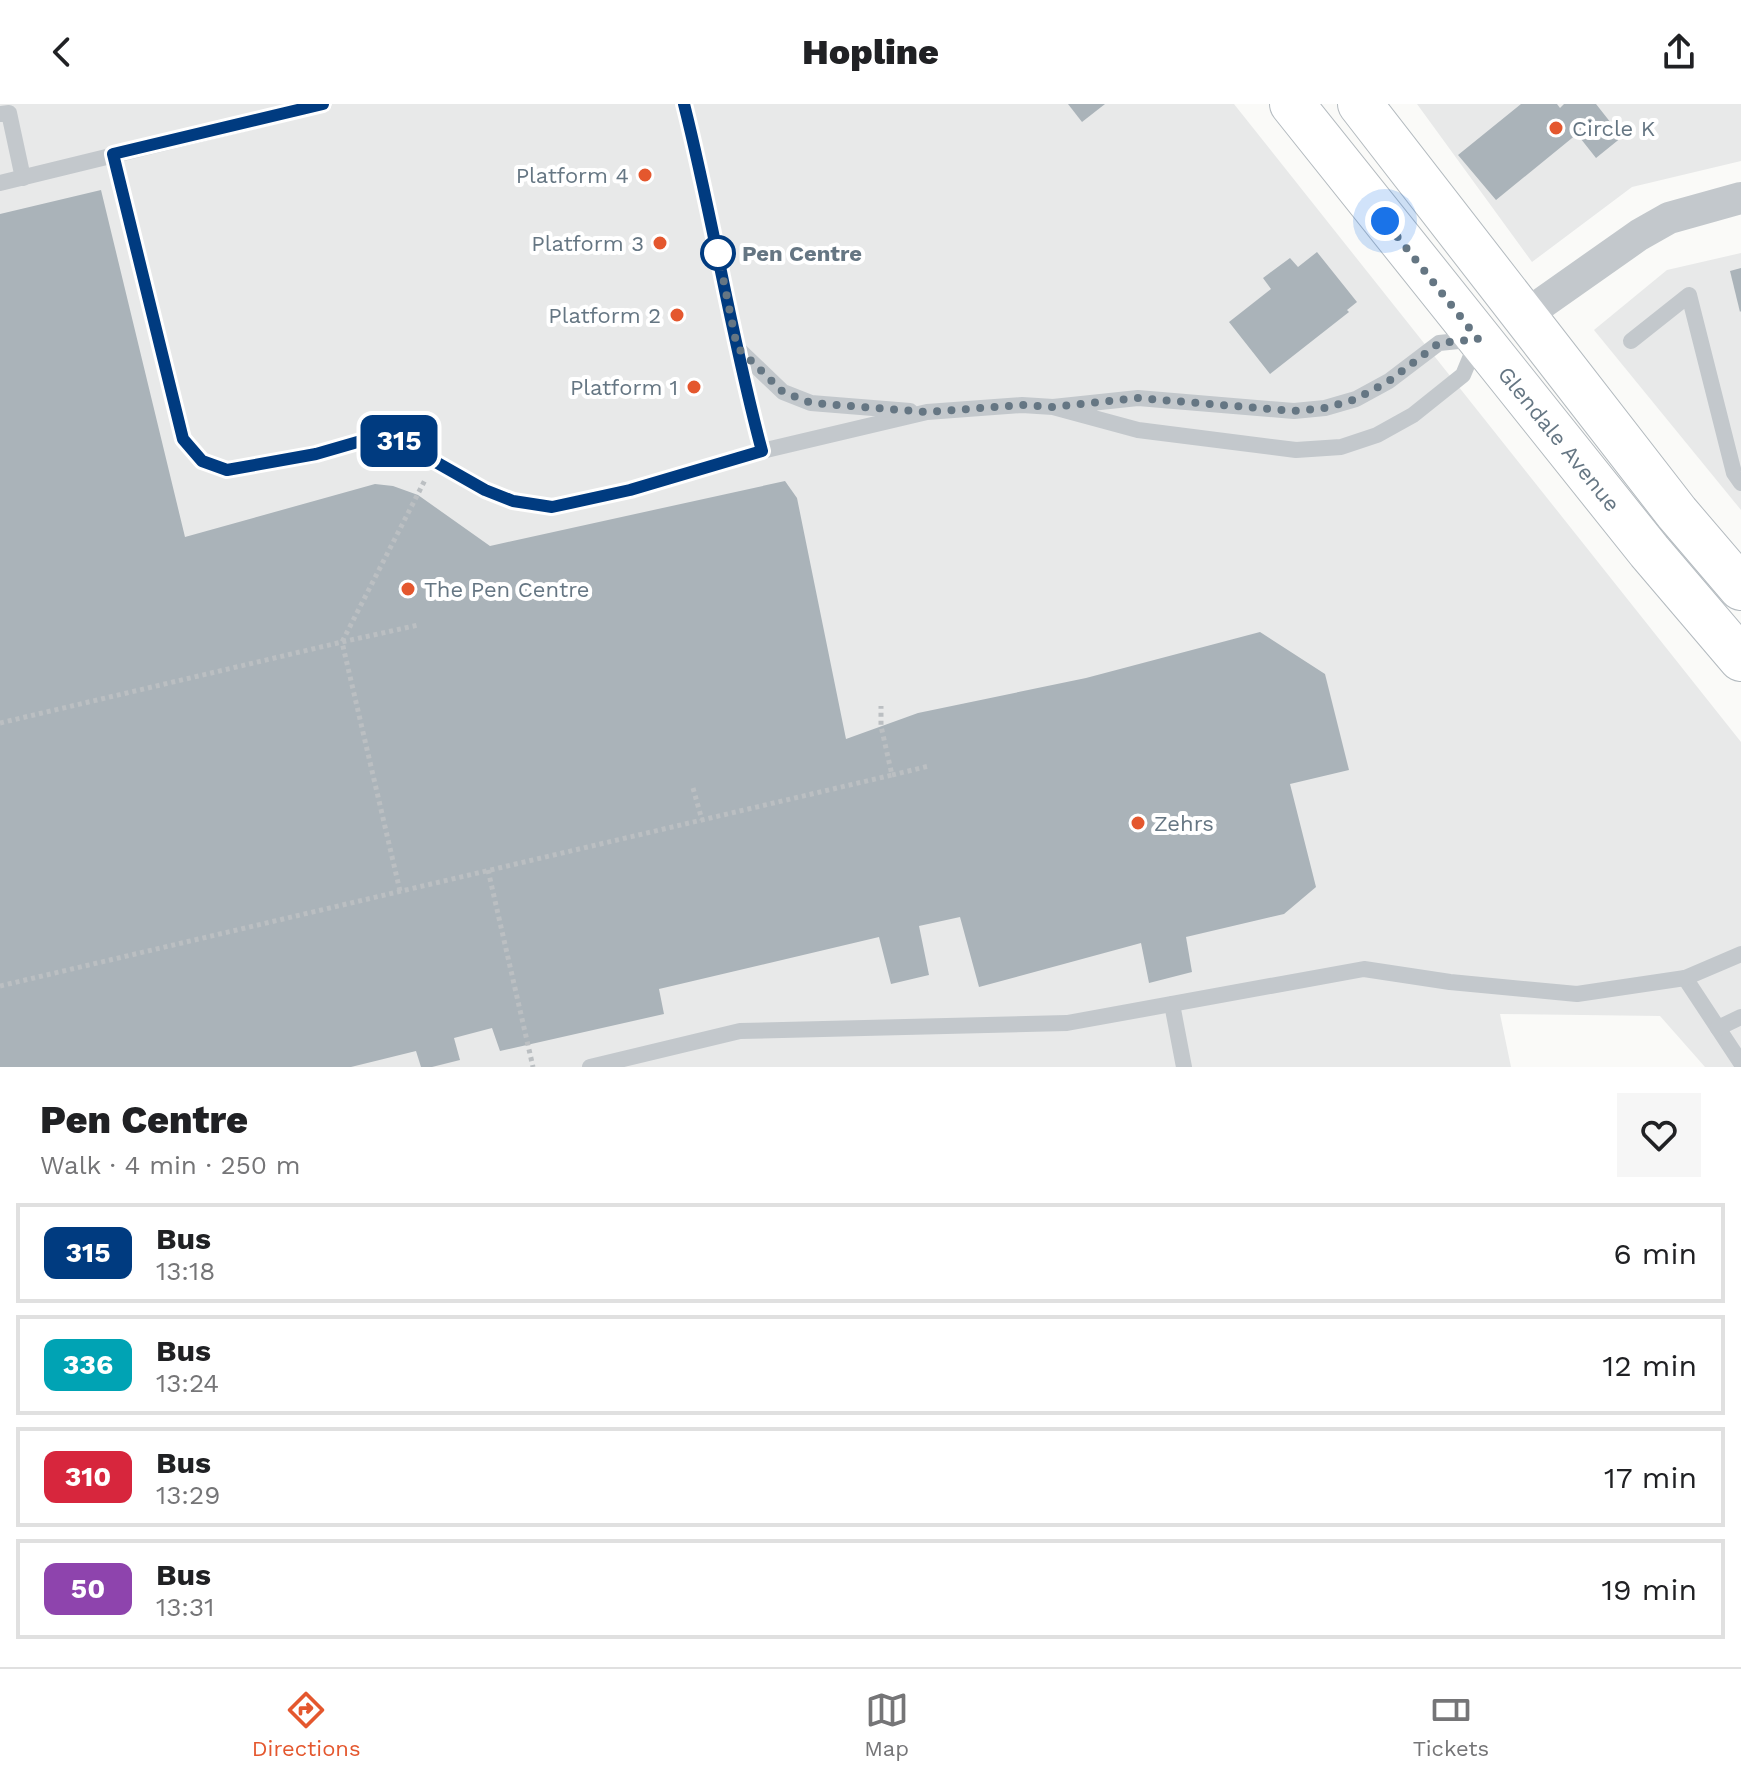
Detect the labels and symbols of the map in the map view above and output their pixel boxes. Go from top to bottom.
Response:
place label: Circle K [1572,116,1655,141]
marker: Circle K [1547,119,1565,137]
place label: Platform 4 [516,163,629,188]
marker: Platform 4 [636,166,654,184]
your location [1365,201,1405,241]
place label: Platform 3 [531,231,644,256]
marker: Platform 3 [651,234,669,252]
marker: Pen Centre [701,236,735,270]
place label: Pen Centre [742,241,862,266]
place label: Platform 2 [548,303,661,328]
marker: Platform 2 [668,306,686,324]
street label: Glendale Avenue [1493,362,1625,516]
place label: Platform 1 [570,375,678,400]
marker: Platform 1 [685,378,703,396]
line badge: 315 [353,415,445,467]
place label: The Pen Centre [424,577,590,602]
marker: The Pen Centre [399,580,417,598]
place label: Zehrs [1154,811,1214,836]
marker: Zehrs [1129,814,1147,832]

